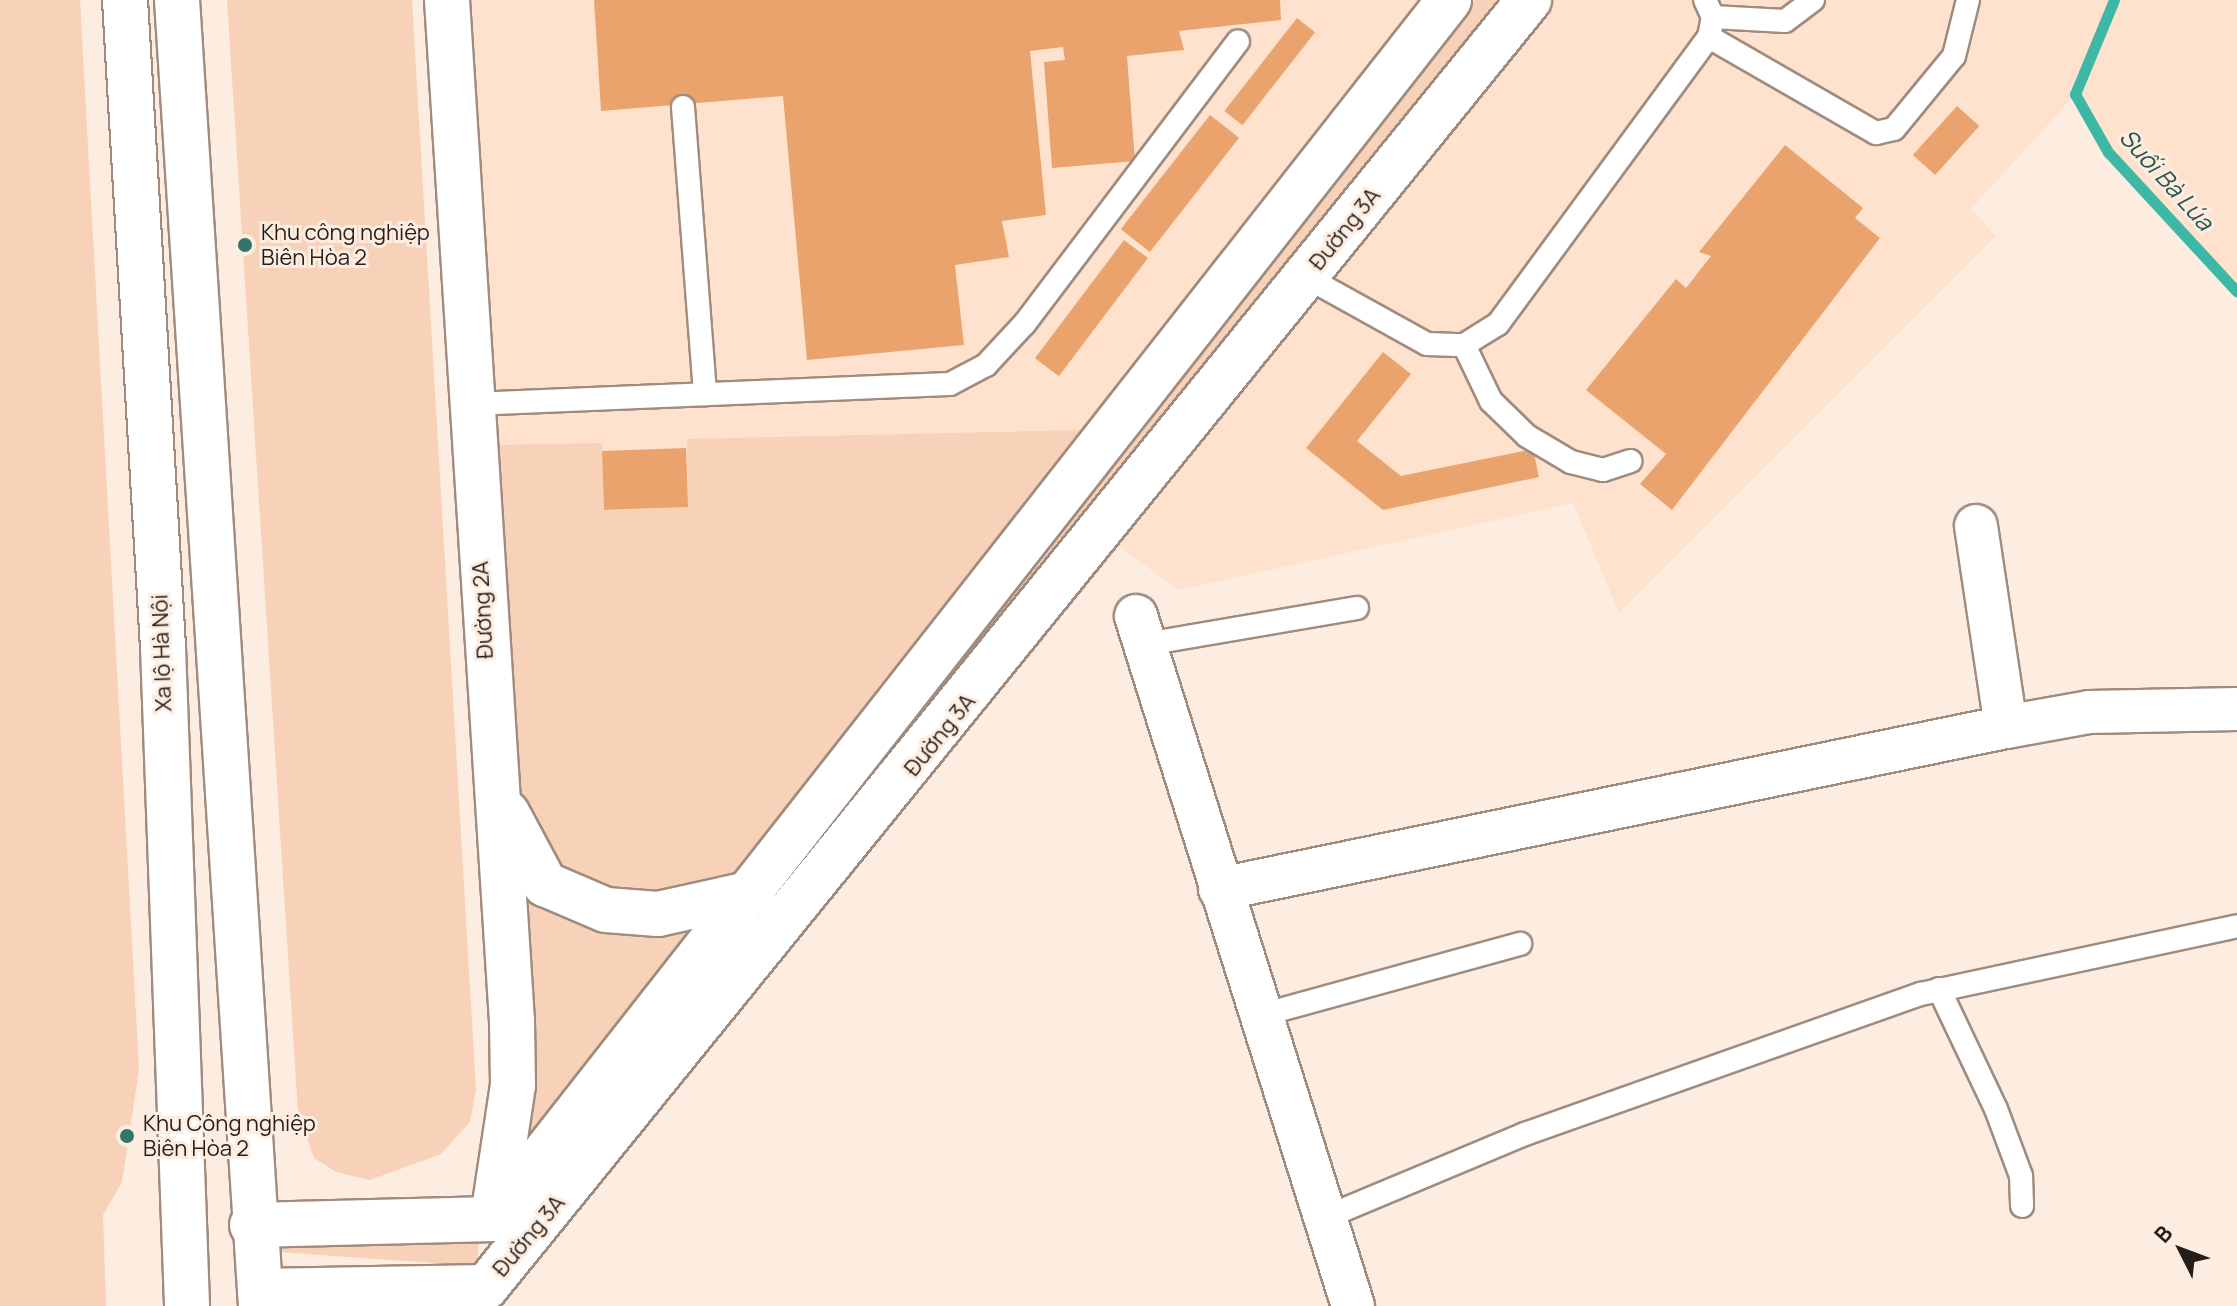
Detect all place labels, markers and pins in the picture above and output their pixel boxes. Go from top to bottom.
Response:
place label: Khu công nghiệp Biên Hòa 2 [261,219,430,270]
marker: Khu công nghiệp Biên Hòa 2 [236,236,254,254]
place label: Khu Công nghiệp Biên Hòa 2 [143,1110,316,1162]
marker: Khu Công nghiệp Biên Hòa 2 [118,1127,136,1145]

